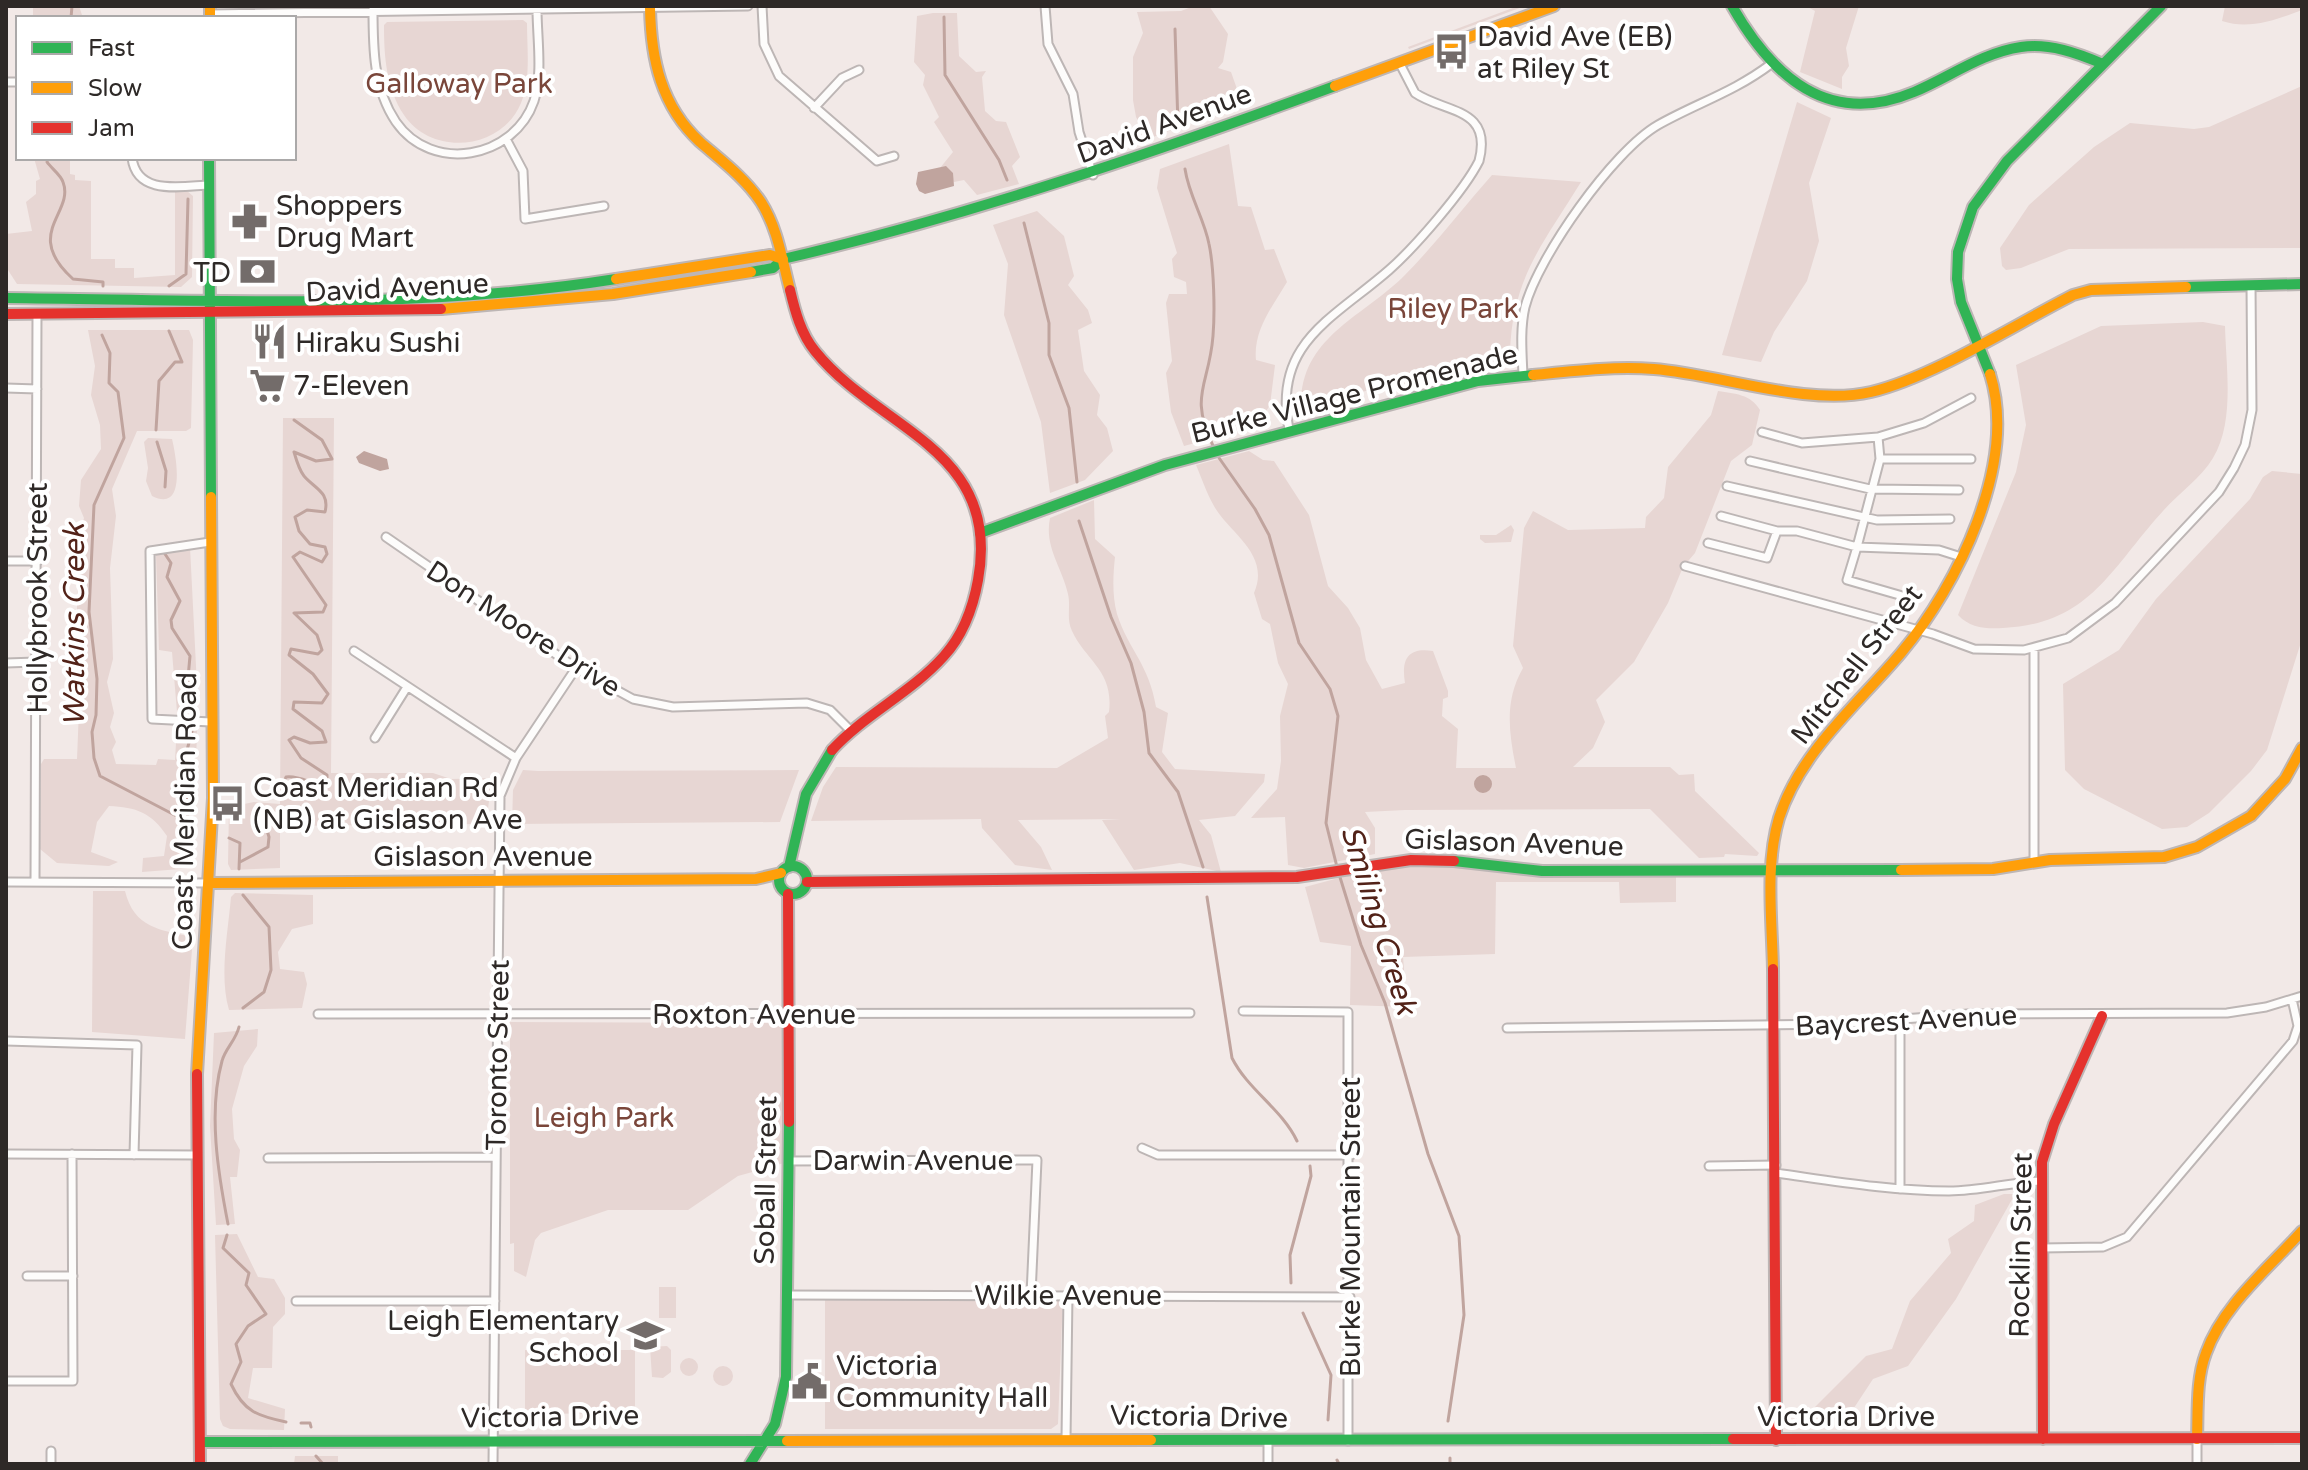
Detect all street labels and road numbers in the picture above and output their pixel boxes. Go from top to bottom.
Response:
street label: David Avenue [1072,77,1256,171]
street label: David Avenue [305,266,489,310]
street label: Burke Village Promenade [1187,337,1521,451]
street label: Hollybrook Street [21,482,55,714]
street label: Don Moore Drive [420,553,627,704]
street label: Mitchell Street [1784,578,1930,751]
street label: Coast Meridian Road [166,672,204,950]
street label: Gislason Avenue [1404,822,1624,864]
street label: Gislason Avenue [373,840,593,874]
street label: Toronto Street [479,959,517,1151]
street label: Roxton Avenue [652,998,856,1032]
street label: Baycrest Avenue [1794,998,2018,1044]
street label: Burke Mountain Street [1334,1077,1368,1377]
street label: Soball Street [748,1095,784,1265]
street label: Darwin Avenue [813,1144,1013,1178]
street label: Rocklin Street [2002,1152,2040,1338]
street label: Wilkie Avenue [974,1279,1162,1313]
street label: Victoria Drive [461,1398,639,1436]
street label: Victoria Drive [1110,1398,1288,1436]
street label: Victoria Drive [1757,1400,1935,1434]

